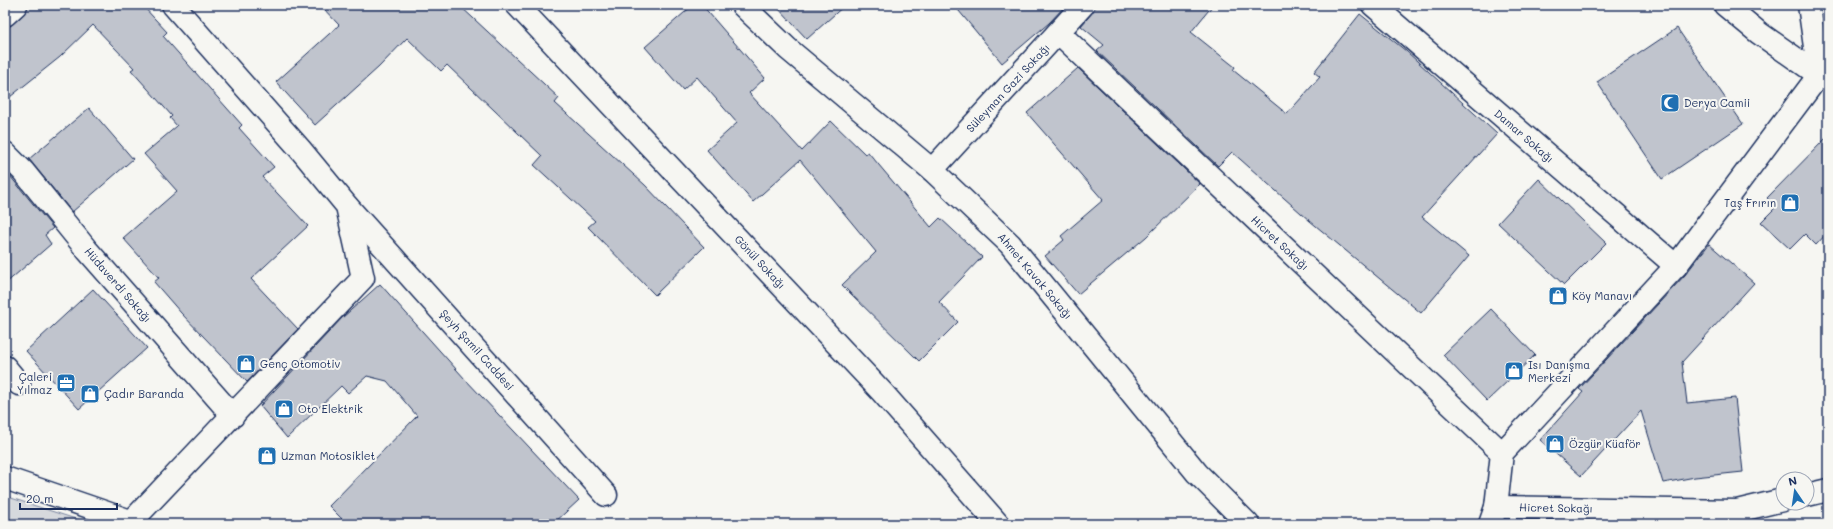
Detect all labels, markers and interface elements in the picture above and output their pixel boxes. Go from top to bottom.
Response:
street label: Süleyman Gazi Sokağı [963,40,1053,135]
mosque icon: Derya Camii [1659,92,1681,114]
place label: Derya Camii [1684,95,1750,110]
street label: Damar Sokağı [1491,106,1557,166]
shop icon: Taş Frırın [1779,192,1801,214]
place label: Taş Frırın [1724,195,1776,210]
street label: Hicret Sokağı [1248,212,1312,273]
street label: Ahmet Kavak Sokağı [995,229,1076,322]
street label: Gönül Sokağı [732,232,789,292]
street label: Hüdaverdi Sokağı [82,244,155,325]
shop icon: Köy Manavı [1547,285,1569,307]
place label: Köy Manavı [1572,288,1632,303]
street label: Şeyh Şamil Caddesi [437,306,518,393]
shop icon: Genç Otomotiv [235,353,257,375]
place label: Genç Otomotiv [260,356,341,371]
place label: Isı Danışma Merkezi [1528,357,1590,385]
shop icon: Isı Danışma Merkezi [1503,360,1525,382]
place label: Çaleri Yılmaz [17,369,52,397]
office icon: Çaleri Yılmaz [55,372,77,394]
shop icon: Çadır Baranda [79,383,101,405]
place label: Çadır Baranda [104,386,184,401]
shop icon: Oto Elektrik [273,398,295,420]
place label: Oto Elektrik [298,401,363,416]
shop icon: Özgür Küaför [1544,433,1566,455]
place label: Özgür Küaför [1569,436,1641,451]
shop icon: Uzman Motosiklet [256,445,278,467]
place label: Uzman Motosiklet [281,448,375,463]
north arrow [1775,471,1815,511]
text: N [1787,473,1798,489]
scale bar [20,485,117,511]
text: 20 m [26,490,54,506]
street label: Hicret Sokağı [1519,499,1593,516]

